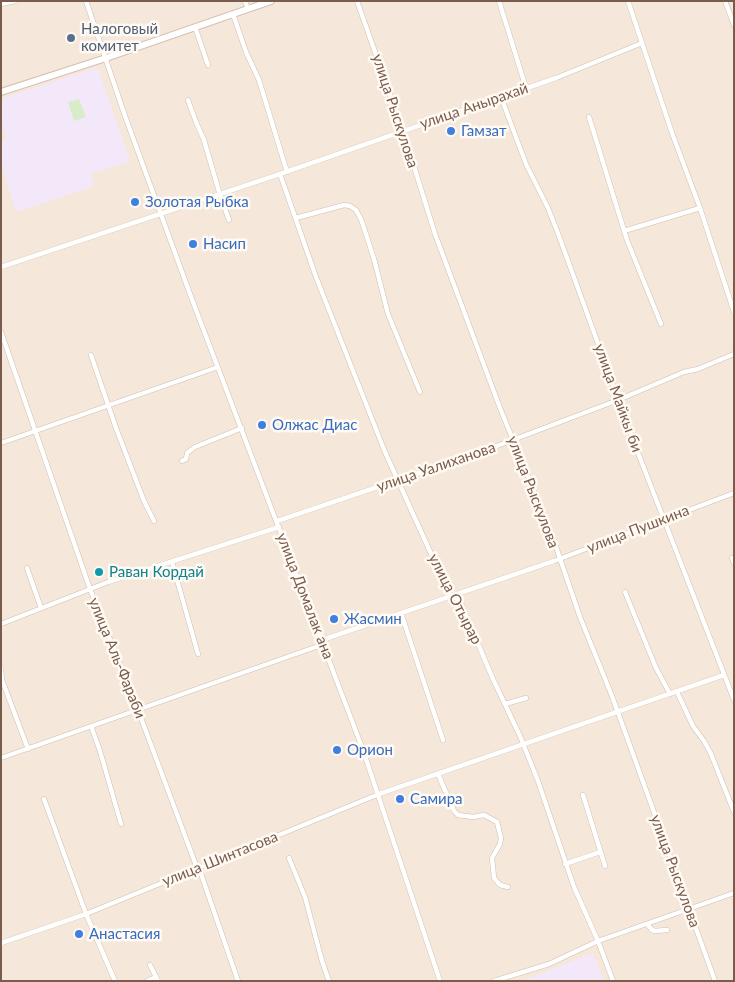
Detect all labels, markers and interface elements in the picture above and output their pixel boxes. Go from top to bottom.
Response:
place label: Налоговый комитет [81,20,158,55]
marker: Налоговый комитет [65,32,77,44]
street label: улица Рыскулова [368,52,422,170]
street label: улица Анырахай [417,79,531,133]
place label: Гамзат [461,122,506,140]
marker: Гамзат [445,125,457,137]
place label: Золотая Рыбка [145,193,249,211]
marker: Золотая Рыбка [129,196,141,208]
place label: Насип [203,235,246,253]
marker: Насип [187,238,199,250]
street label: улица Майкы би [590,341,646,455]
place label: Олжас Диас [272,416,357,434]
marker: Олжас Диас [256,419,268,431]
street label: улица Рыскулова [503,433,563,551]
street label: улица Уалиханова [374,438,498,496]
street label: улица Пушкина [584,501,692,557]
street label: улица Домалак ана [273,530,337,662]
street label: улица Отырар [424,551,486,647]
place label: Раван Кордай [109,563,204,581]
marker: Раван Кордай [93,566,105,578]
street label: улица Аль-Фараби [85,595,149,721]
place label: Жасмин [344,610,402,628]
marker: Жасмин [328,613,340,625]
place label: Орион [347,741,393,759]
marker: Орион [331,744,343,756]
place label: Самира [410,790,463,808]
marker: Самира [394,793,406,805]
street label: улица Рыскулова [646,812,704,930]
street label: улица Шинтасова [159,828,281,890]
place label: Анастасия [89,925,160,943]
marker: Анастасия [73,928,85,940]

